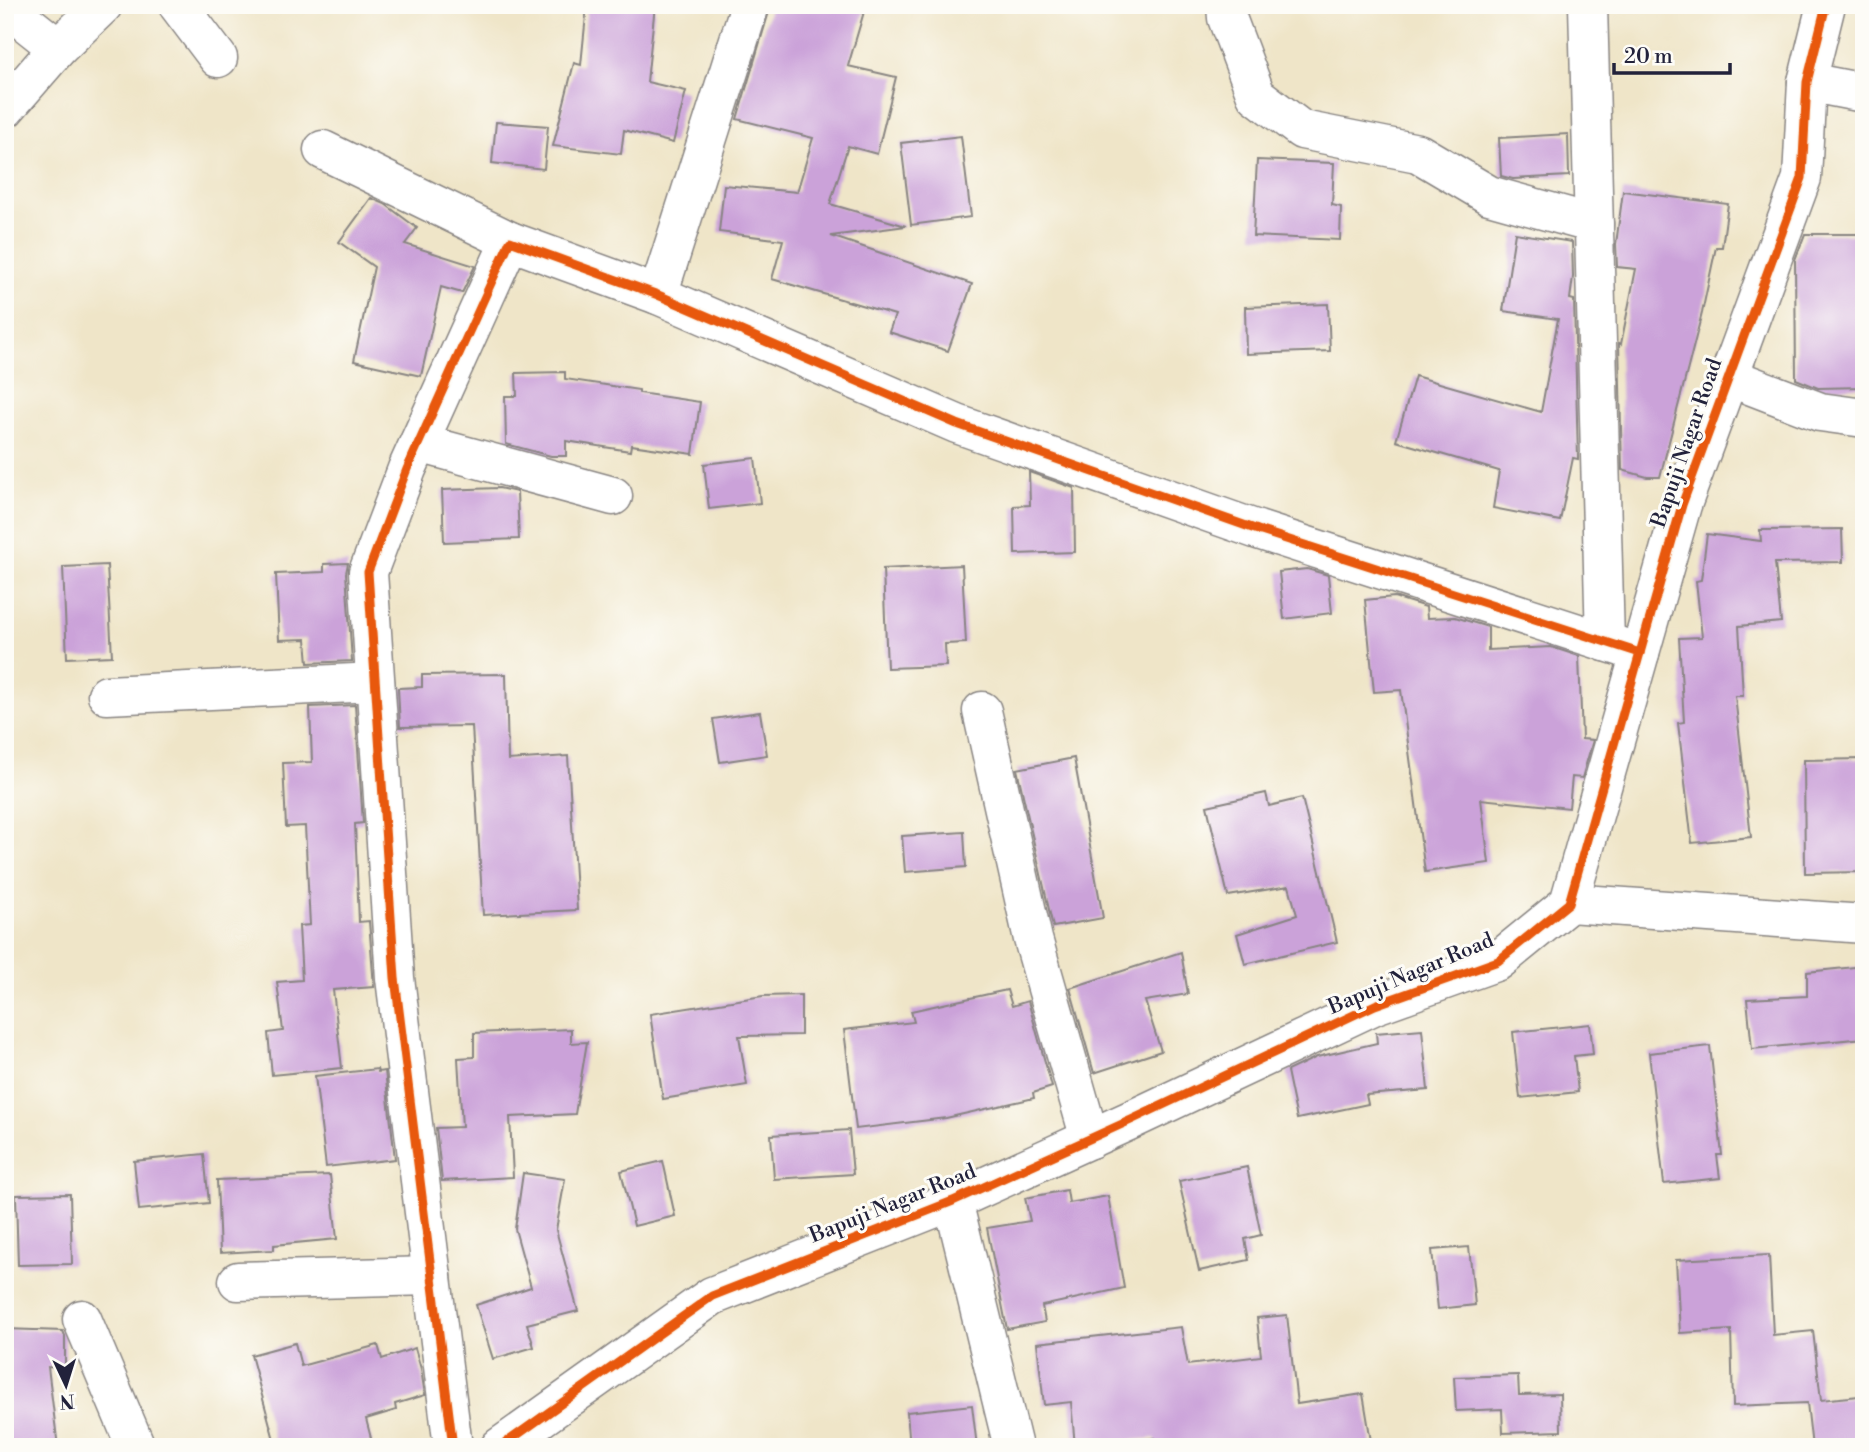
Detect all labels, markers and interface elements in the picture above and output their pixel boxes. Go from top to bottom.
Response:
scale bar [1614,32,1729,76]
text: 20 m [1624,44,1673,70]
street label: Bapuji Nagar Road [1646,355,1728,532]
street label: Bapuji Nagar Road [1323,927,1498,1021]
street label: Bapuji Nagar Road [805,1159,980,1250]
north arrow [32,1350,102,1420]
text: N [59,1388,75,1413]

